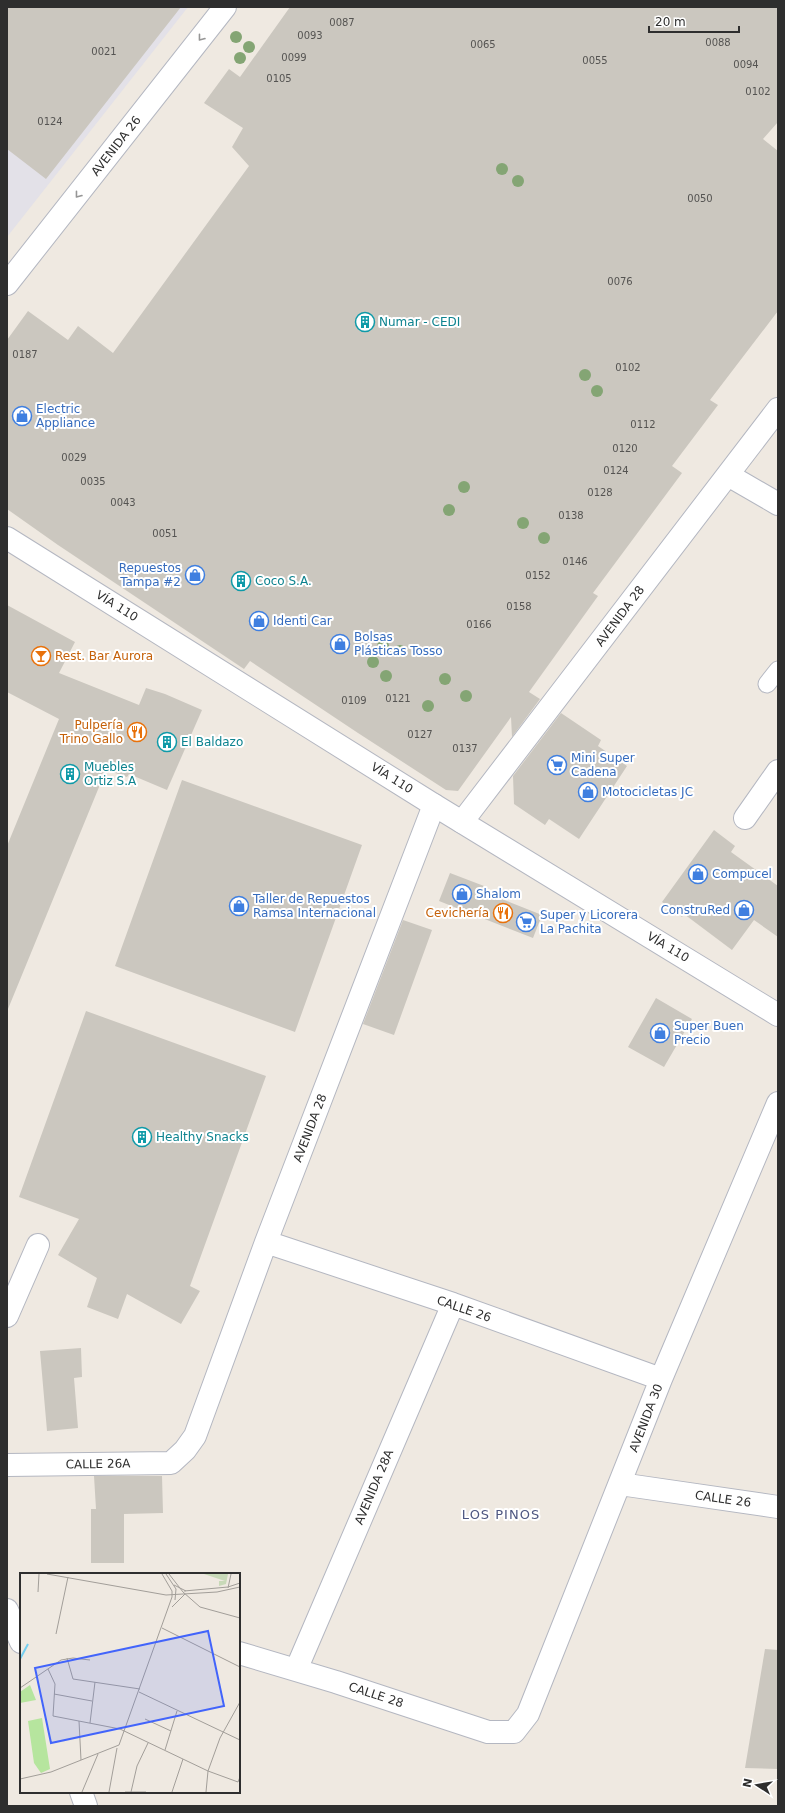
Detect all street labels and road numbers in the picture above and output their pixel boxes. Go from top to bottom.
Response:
street label: AVENIDA 26 [88,113,144,179]
street label: AVENIDA 28 [593,583,647,649]
street label: VÍA 110 [93,587,141,624]
street label: VÍA 110 [368,759,416,796]
street label: VÍA 110 [644,928,692,965]
street label: AVENIDA 28 [291,1092,329,1164]
street label: CALLE 26 [435,1293,493,1325]
street label: AVENIDA 30 [627,1382,665,1454]
street label: AVENIDA 28A [352,1447,396,1527]
street label: CALLE 26A [65,1456,131,1472]
street label: CALLE 26 [694,1488,752,1510]
street label: CALLE 28 [347,1680,405,1710]

